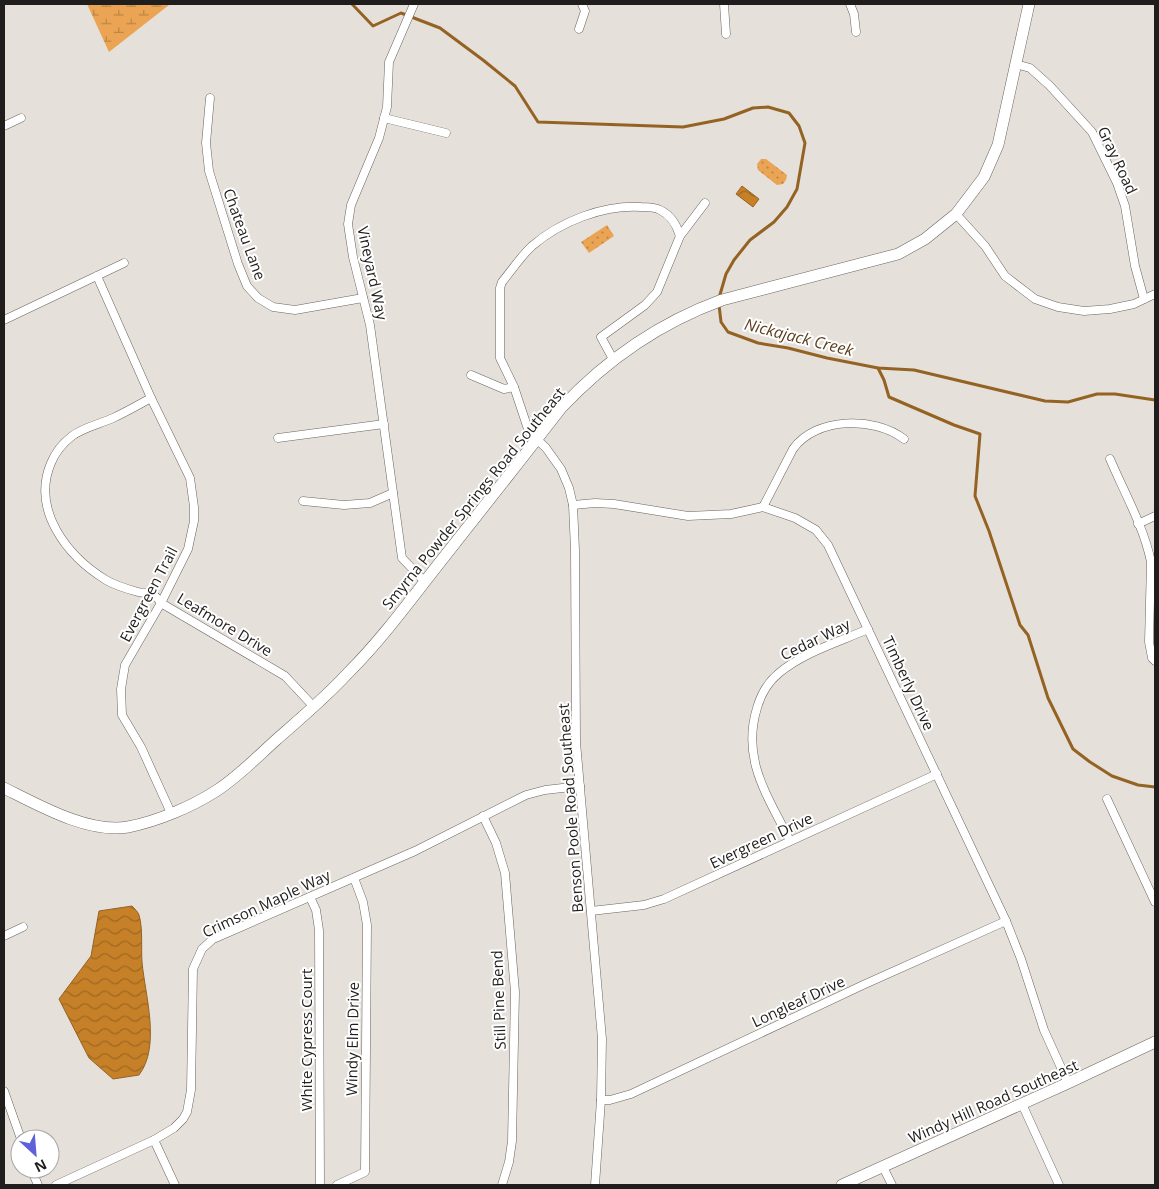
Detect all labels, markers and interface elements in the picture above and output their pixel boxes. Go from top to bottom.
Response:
street label: Gray Road [1094,123,1142,197]
street label: Chateau Lane [219,185,271,283]
street label: Vineyard Way [353,224,393,322]
water label: Nickajack Creek [742,313,857,361]
street label: Smyrna Powder Springs Road Southeast [377,383,569,613]
street label: Evergreen Trail [115,543,181,645]
street label: Leafmore Drive [174,588,276,660]
street label: Cedar Way [777,613,854,664]
street label: Timberly Drive [878,633,940,733]
street label: Benson Poole Road Southeast [553,703,587,913]
street label: Evergreen Drive [706,807,816,873]
street label: Crimson Maple Way [199,864,334,942]
street label: Still Pine Bend [486,950,510,1050]
street label: White Cypress Court [296,969,316,1111]
street label: Longleaf Drive [748,971,848,1031]
street label: Windy Elm Drive [341,982,363,1096]
street label: Windy Hill Road Southeast [905,1055,1081,1147]
north arrow [10,1129,60,1179]
text: N [32,1155,50,1177]

